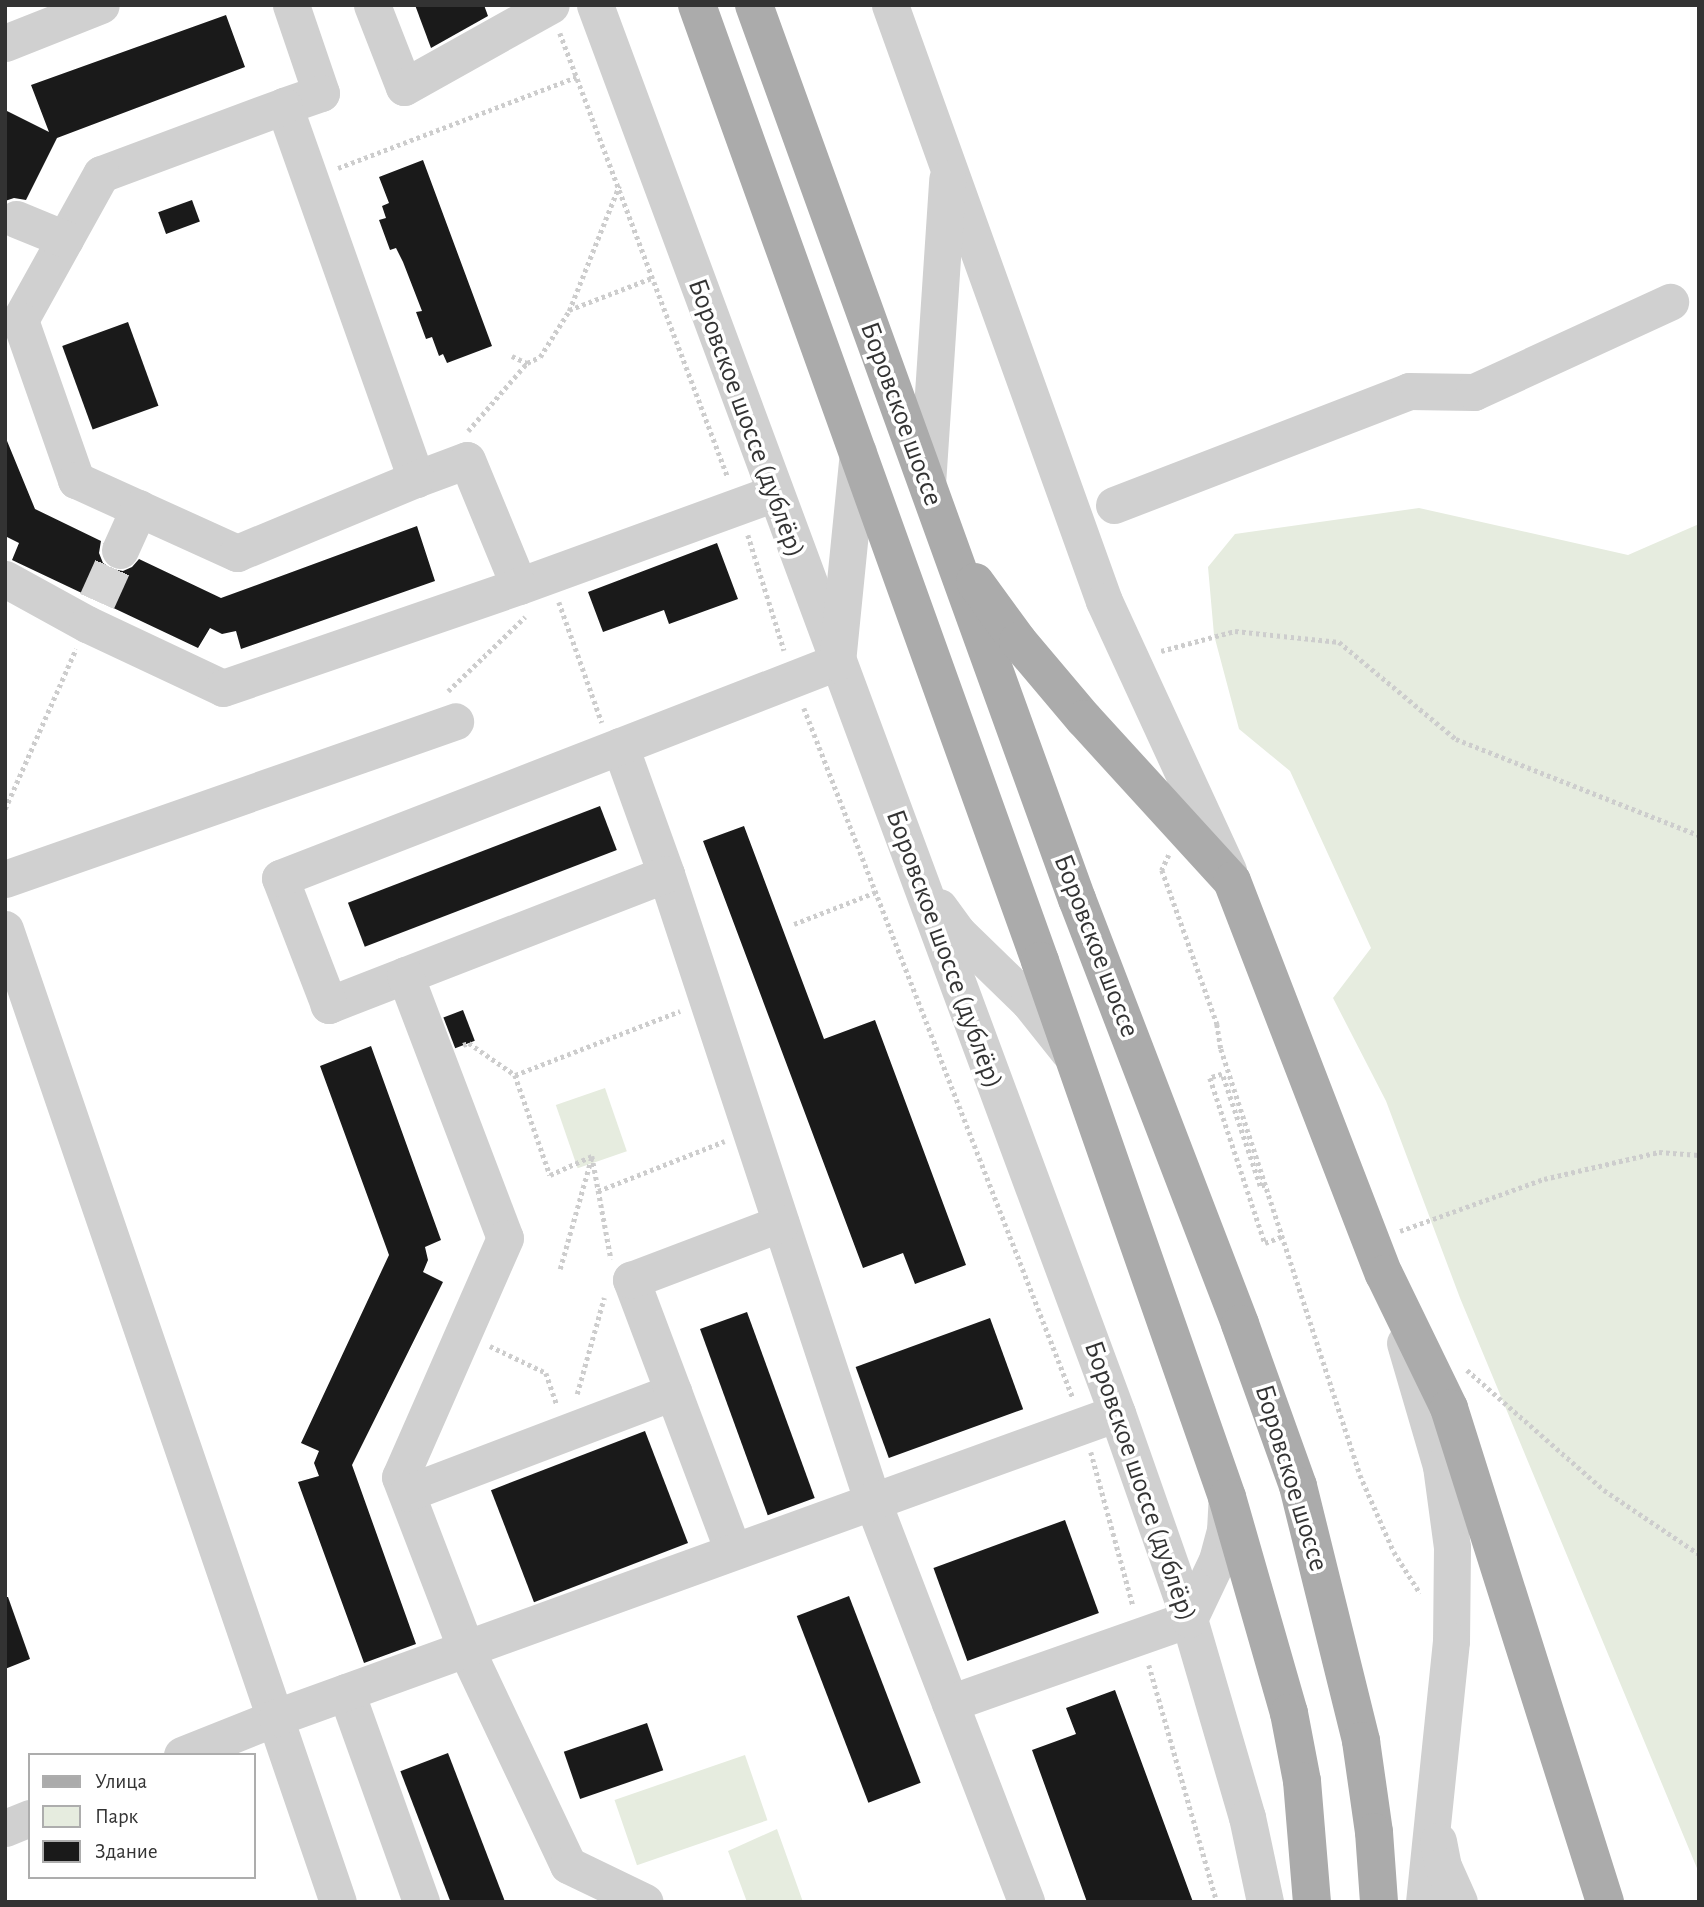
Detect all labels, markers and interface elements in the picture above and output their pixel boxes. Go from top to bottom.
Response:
street label: Боровское шоссе (дублёр) [680,274,812,562]
street label: Боровское шоссе [852,317,950,511]
street label: Боровское шоссе (дублёр) [878,805,1010,1093]
street label: Боровское шоссе [1046,850,1146,1042]
street label: Боровское шоссе (дублёр) [1076,1336,1204,1626]
street label: Боровское шоссе [1247,1381,1335,1575]
legend [28,1753,256,1879]
text: Улица [95,1771,147,1792]
text: Парк [95,1806,138,1827]
text: Здание [95,1841,158,1862]

